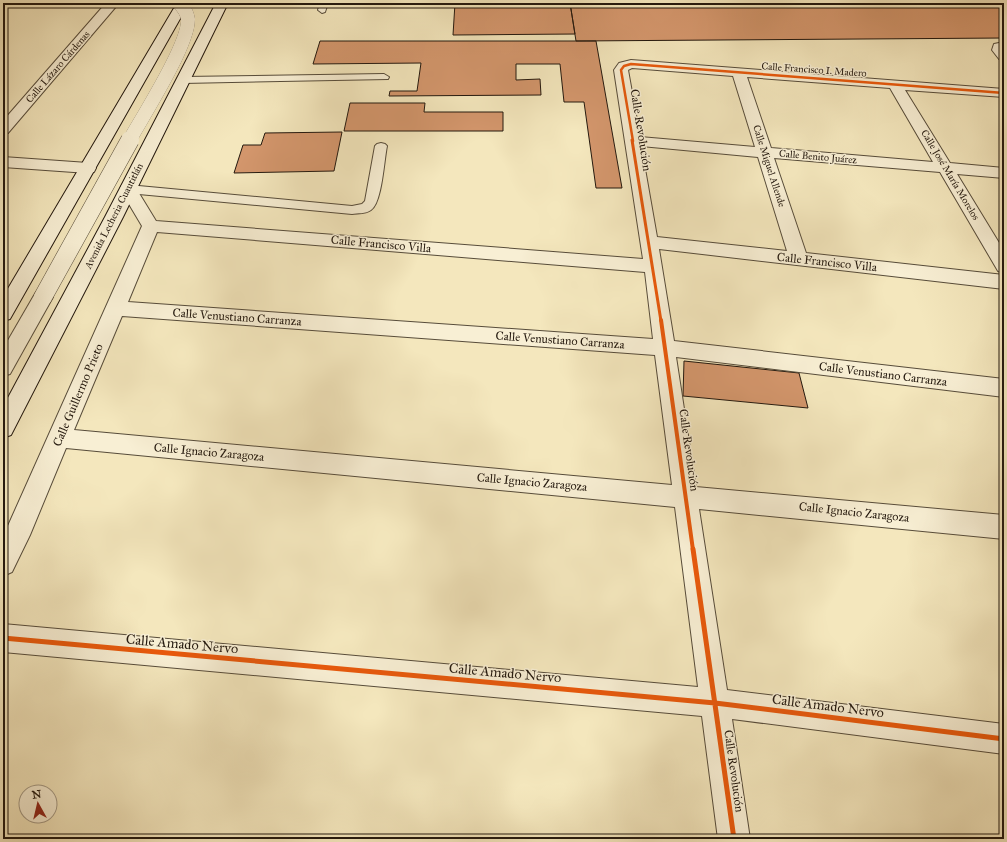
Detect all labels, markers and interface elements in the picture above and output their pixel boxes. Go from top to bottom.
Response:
street label: Calle Lázaro Cárdenas [23,28,93,105]
street label: Calle Francisco I. Madero [761,60,867,80]
street label: Calle Revolución [628,88,654,173]
street label: Calle Miguel Allende [750,123,788,209]
street label: Calle José María Morelos [917,128,982,223]
street label: Calle Benito Juárez [778,148,858,167]
street label: Avenida Lecheria Cuautitlán [82,161,146,272]
street label: Calle Francisco Villa [330,233,433,255]
street label: Calle Francisco Villa [776,250,879,274]
street label: Calle Venustiano Carranza [172,306,303,329]
street label: Calle Venustiano Carranza [495,329,626,352]
street label: Calle Guillermo Prieto [50,341,106,449]
street label: Calle Venustiano Carranza [818,359,949,389]
street label: Calle Revolución [676,408,702,493]
street label: Calle Ignacio Zaragoza [153,440,266,465]
street label: Calle Ignacio Zaragoza [476,470,589,495]
street label: Calle Ignacio Zaragoza [798,499,911,526]
street label: Calle Amado Nervo [125,631,239,657]
street label: Calle Amado Nervo [448,660,562,686]
street label: Calle Amado Nervo [771,691,885,721]
street label: Calle Revolución [721,729,747,814]
north arrow [18,784,58,824]
text: N [31,787,43,802]

